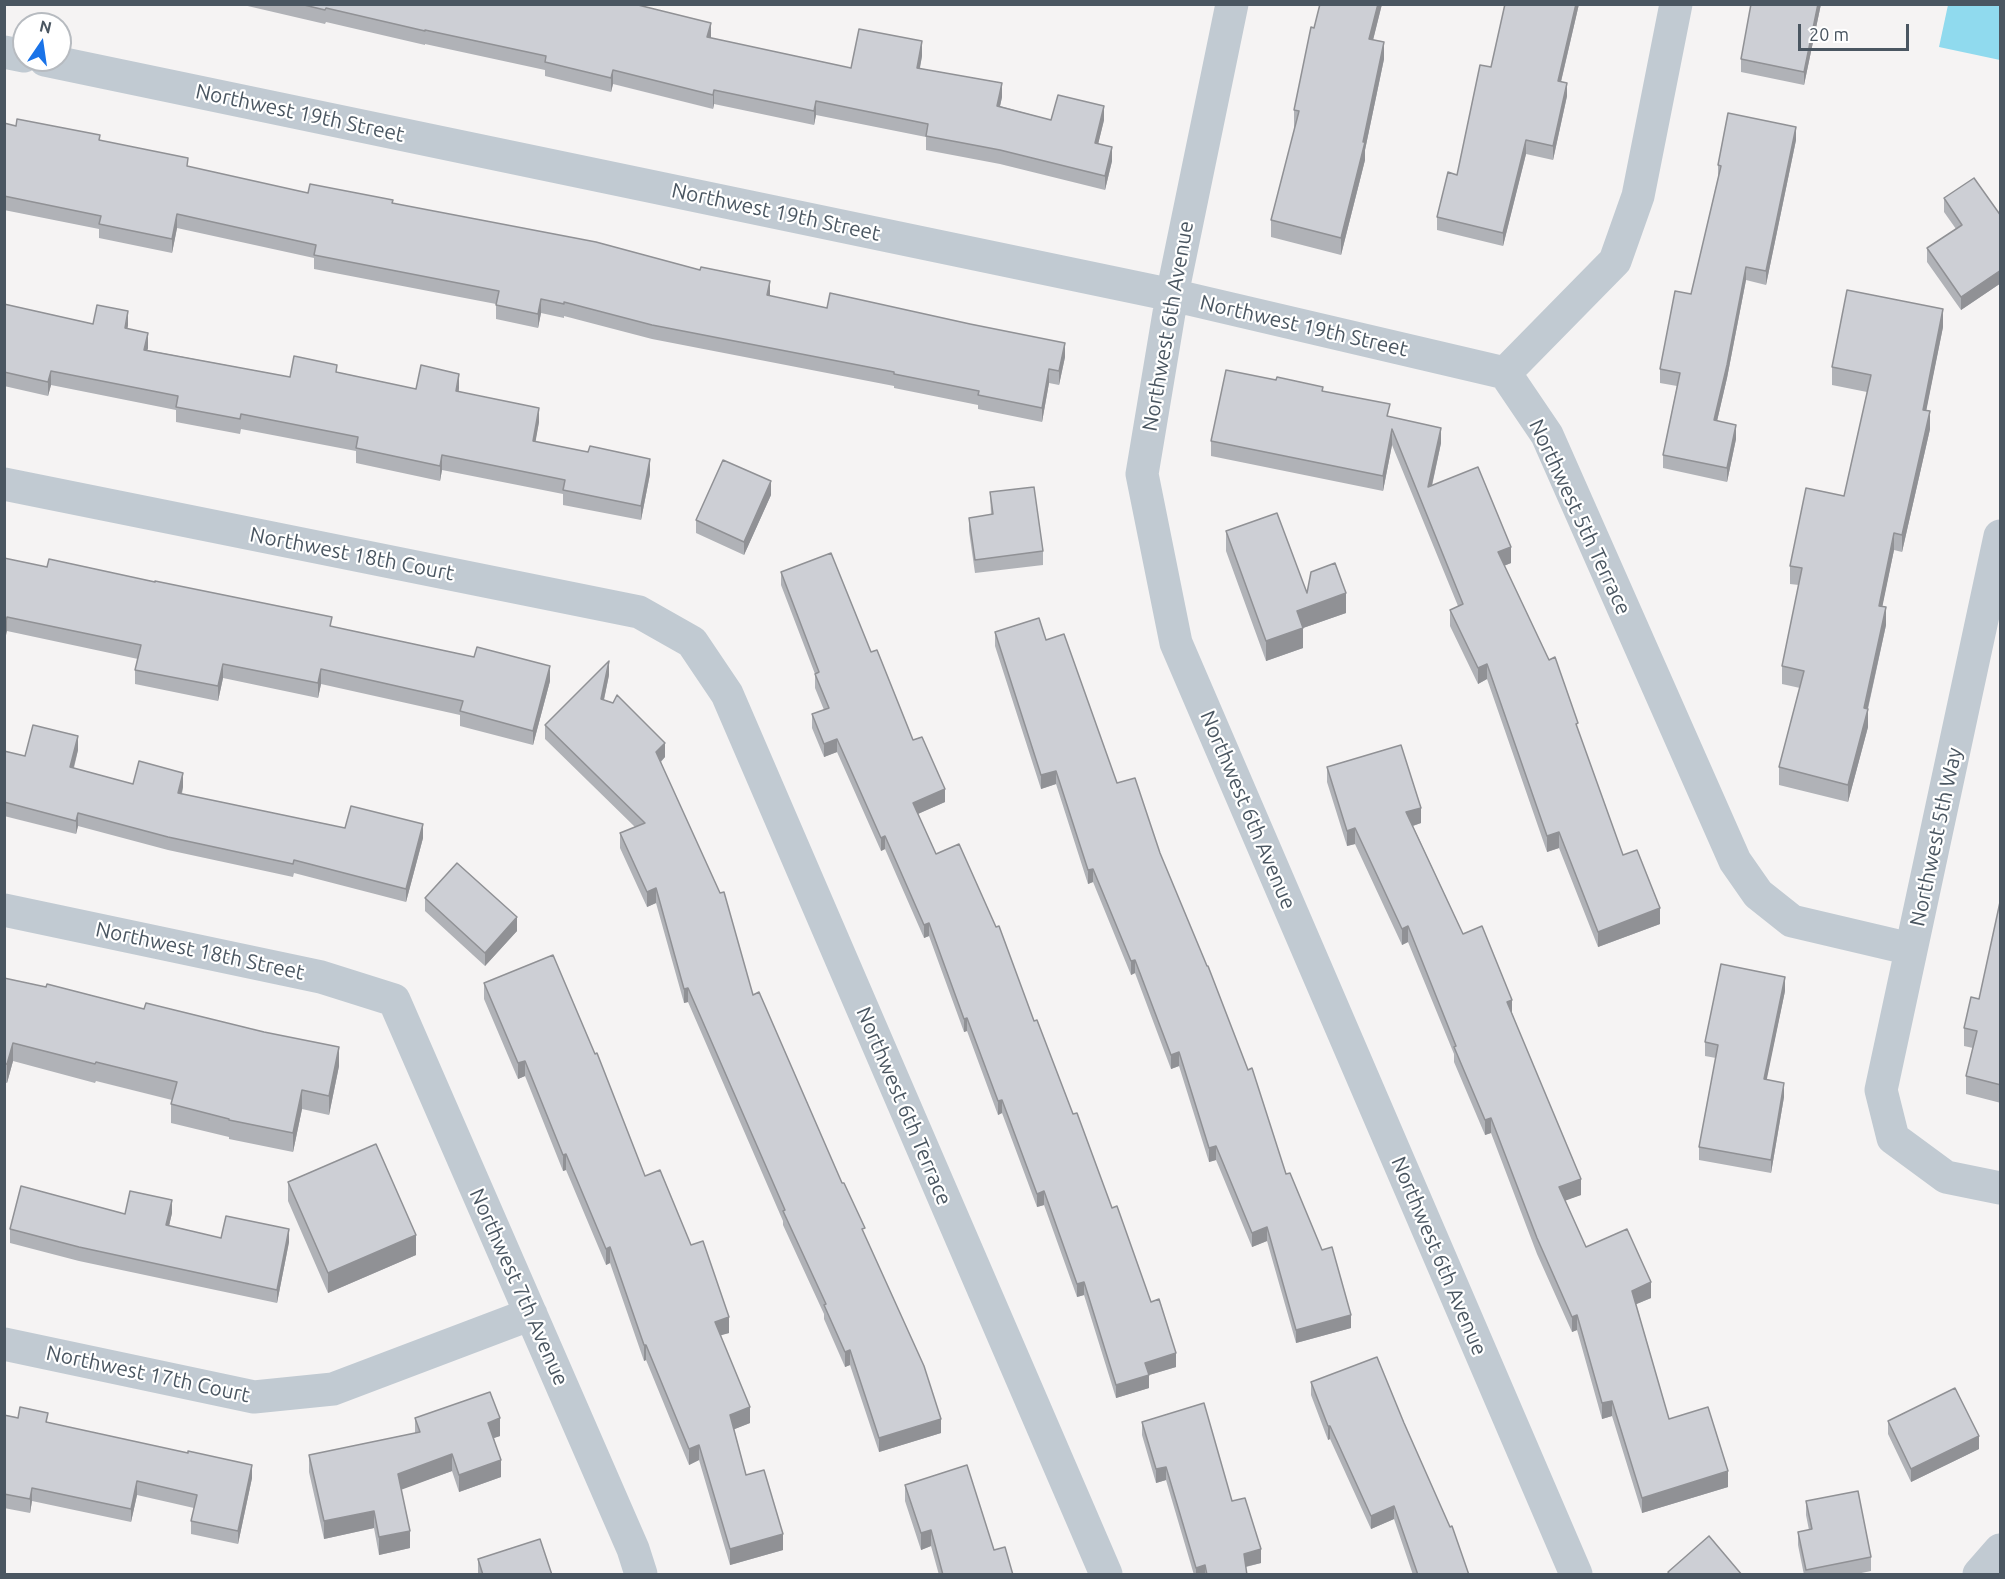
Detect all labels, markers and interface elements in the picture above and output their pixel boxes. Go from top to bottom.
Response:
north arrow [12,12,72,72]
scale bar [1801,12,1912,50]
text: N [38,16,53,37]
text: 20 m [1809,24,1849,44]
street label: Northwest 19th Street [193,79,407,147]
street label: Northwest 19th Street [669,178,883,246]
street label: Northwest 6th Avenue [1137,219,1199,433]
street label: Northwest 19th Street [1197,290,1411,362]
street label: Northwest 5th Terrace [1524,415,1636,619]
street label: Northwest 18th Court [248,522,456,586]
street label: Northwest 6th Avenue [1195,707,1301,913]
street label: Northwest 5th Way [1905,745,1967,929]
street label: Northwest 18th Street [93,917,307,985]
street label: Northwest 6th Terrace [851,1003,957,1209]
street label: Northwest 6th Avenue [1386,1153,1492,1359]
street label: Northwest 7th Avenue [464,1185,574,1389]
street label: Northwest 17th Court [44,1340,252,1408]

